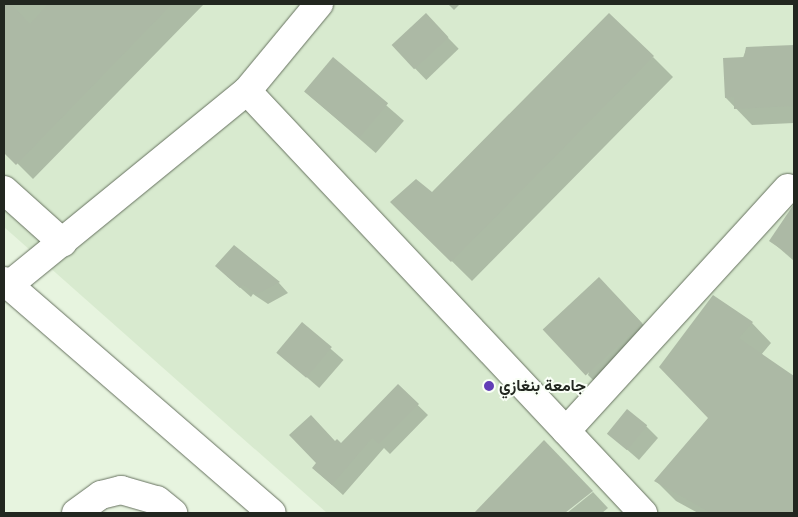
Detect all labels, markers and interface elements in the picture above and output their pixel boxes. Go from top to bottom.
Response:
place label: جامعة بنغازي [499,376,586,396]
marker: جامعة بنغازي [483,380,495,392]

